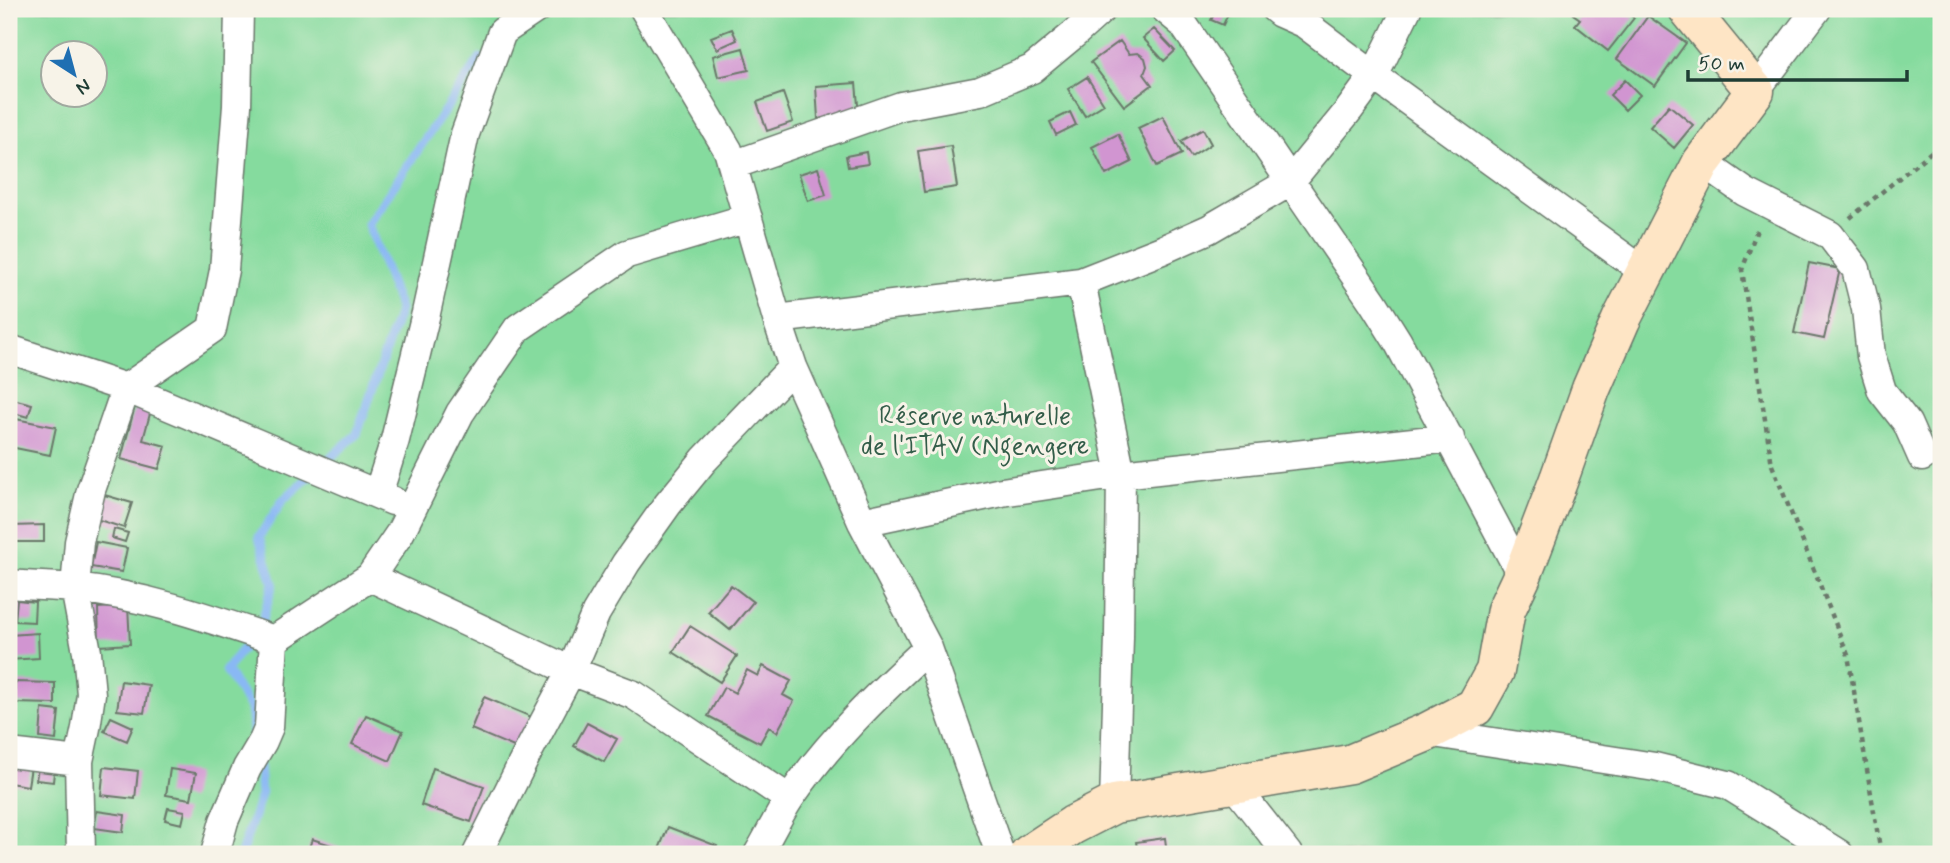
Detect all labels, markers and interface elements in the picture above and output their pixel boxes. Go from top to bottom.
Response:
north arrow [38,38,108,108]
scale bar [1688,38,1906,82]
text: 50 m [1698,50,1745,78]
text: N [71,73,96,100]
park label: Réserve naturelle de l'ITAV (Ngengere [861,400,1089,467]

